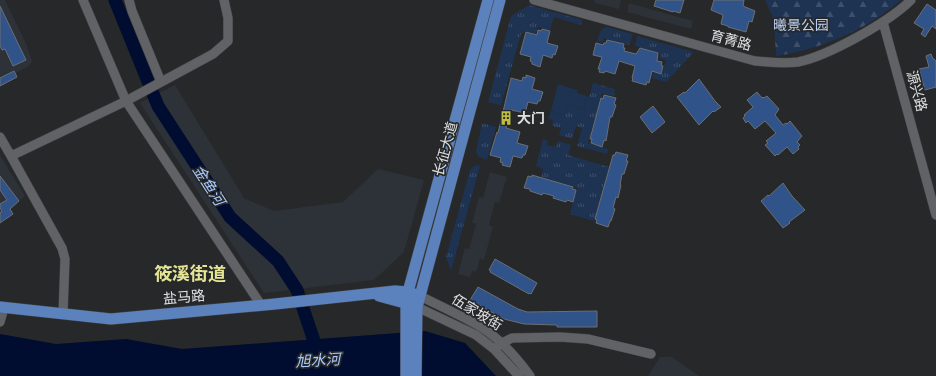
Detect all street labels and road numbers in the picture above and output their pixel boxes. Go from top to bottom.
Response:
street label: 育菁路 [709,27,753,53]
street label: 源兴路 [904,69,930,113]
street label: 长征大道 [430,120,460,178]
street label: 盐马路 [162,287,206,307]
street label: 伍家坡街 [449,291,505,333]

